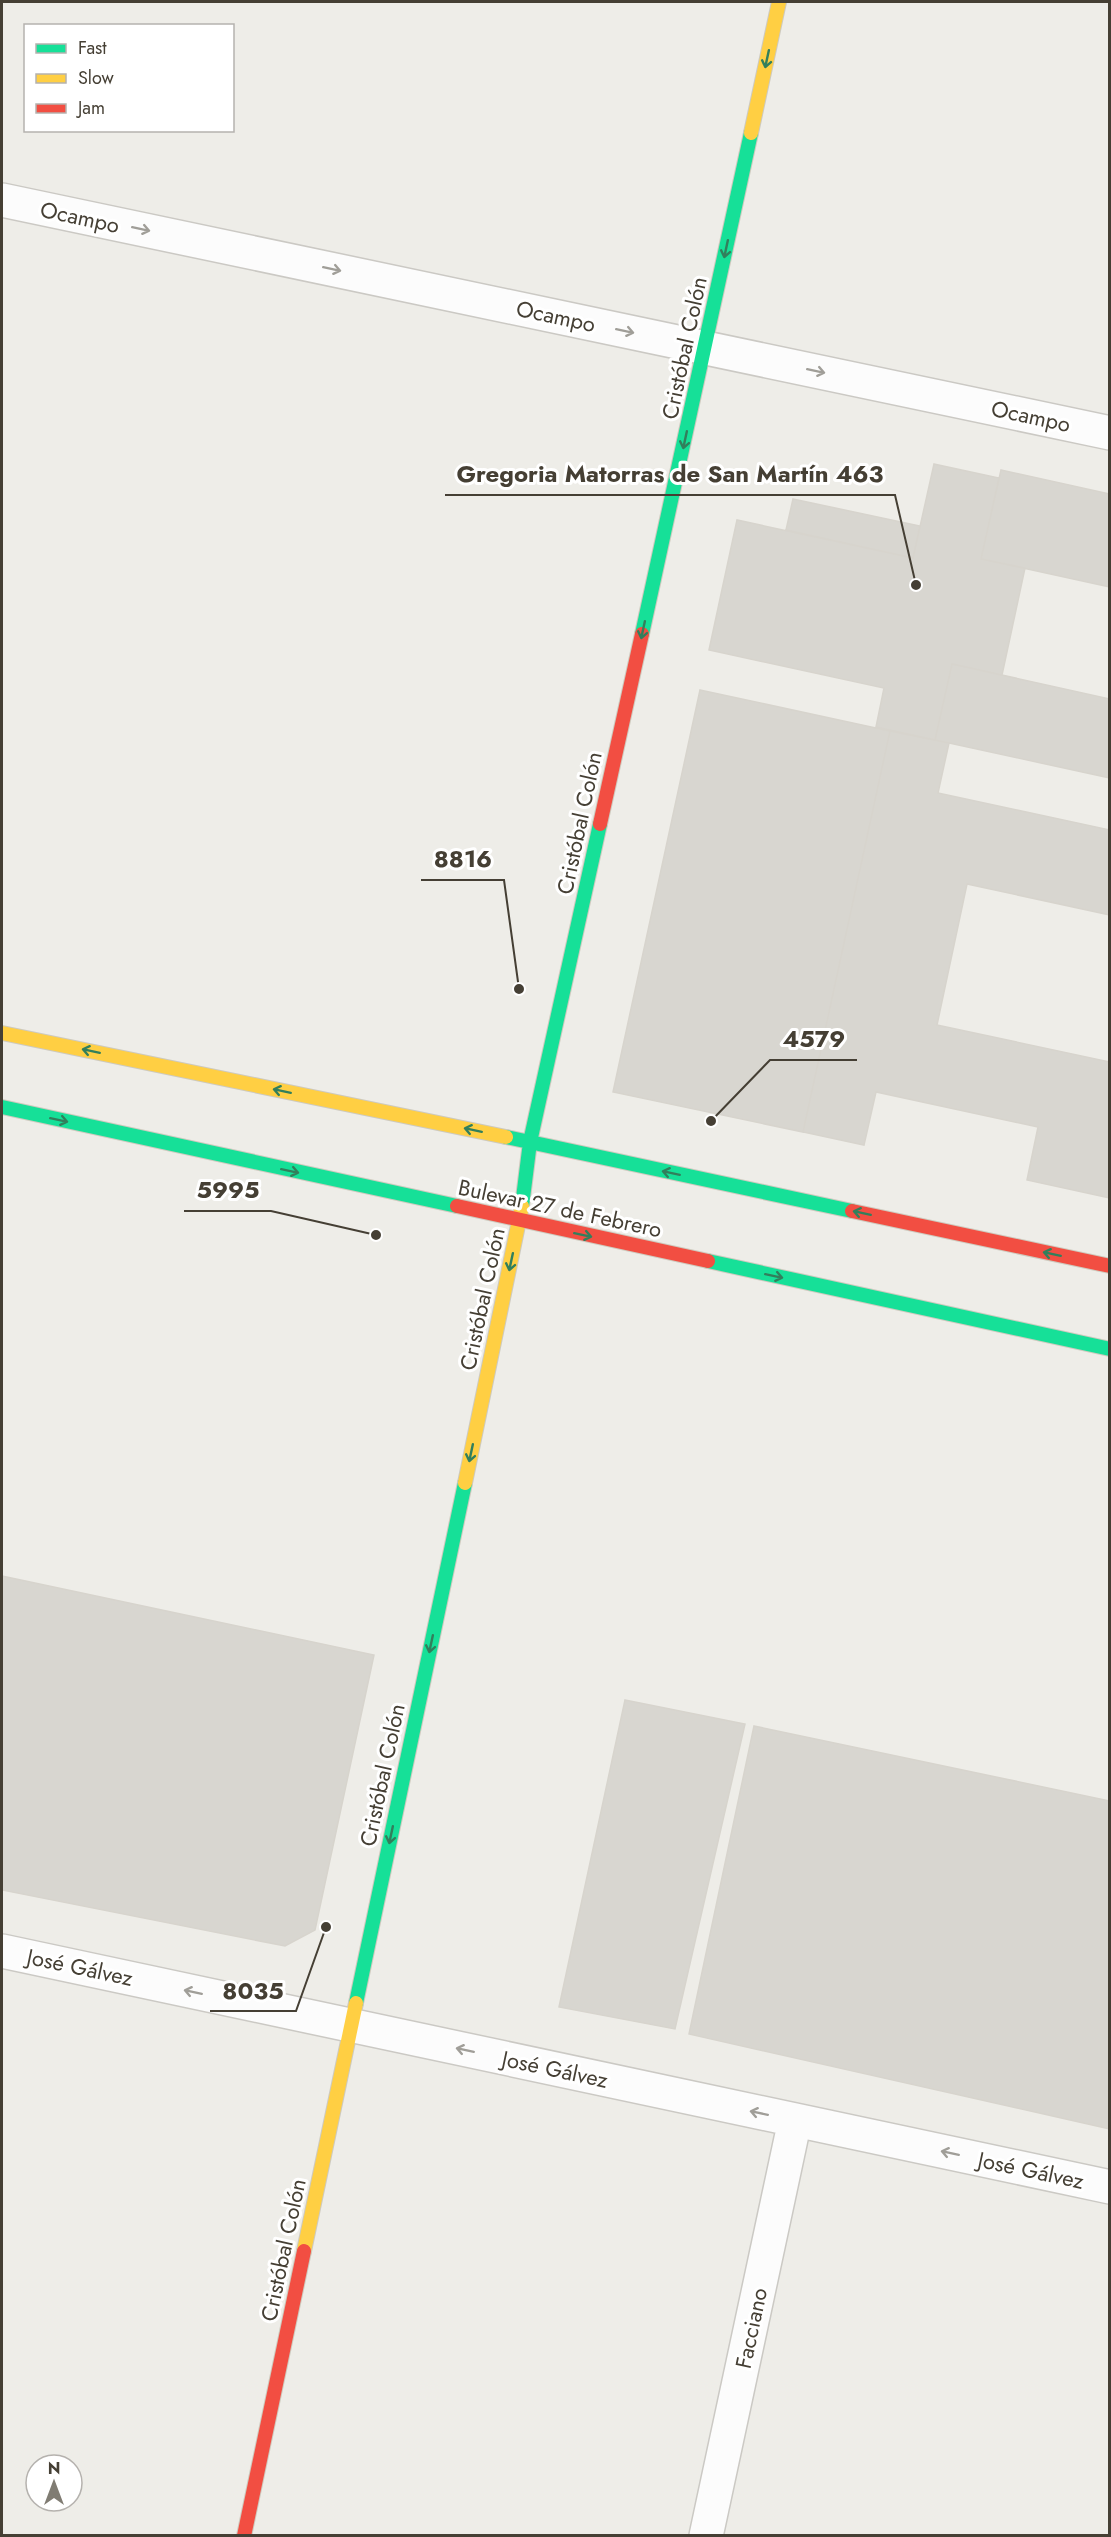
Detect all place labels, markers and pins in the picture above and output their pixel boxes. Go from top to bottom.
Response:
callout: Gregoria Matorras de San Martín 463 [445,453,895,495]
callout: 8816 [421,838,504,880]
callout: 4579 [770,1018,857,1060]
callout: 5995 [184,1169,271,1211]
callout: 8035 [210,1969,296,2011]

